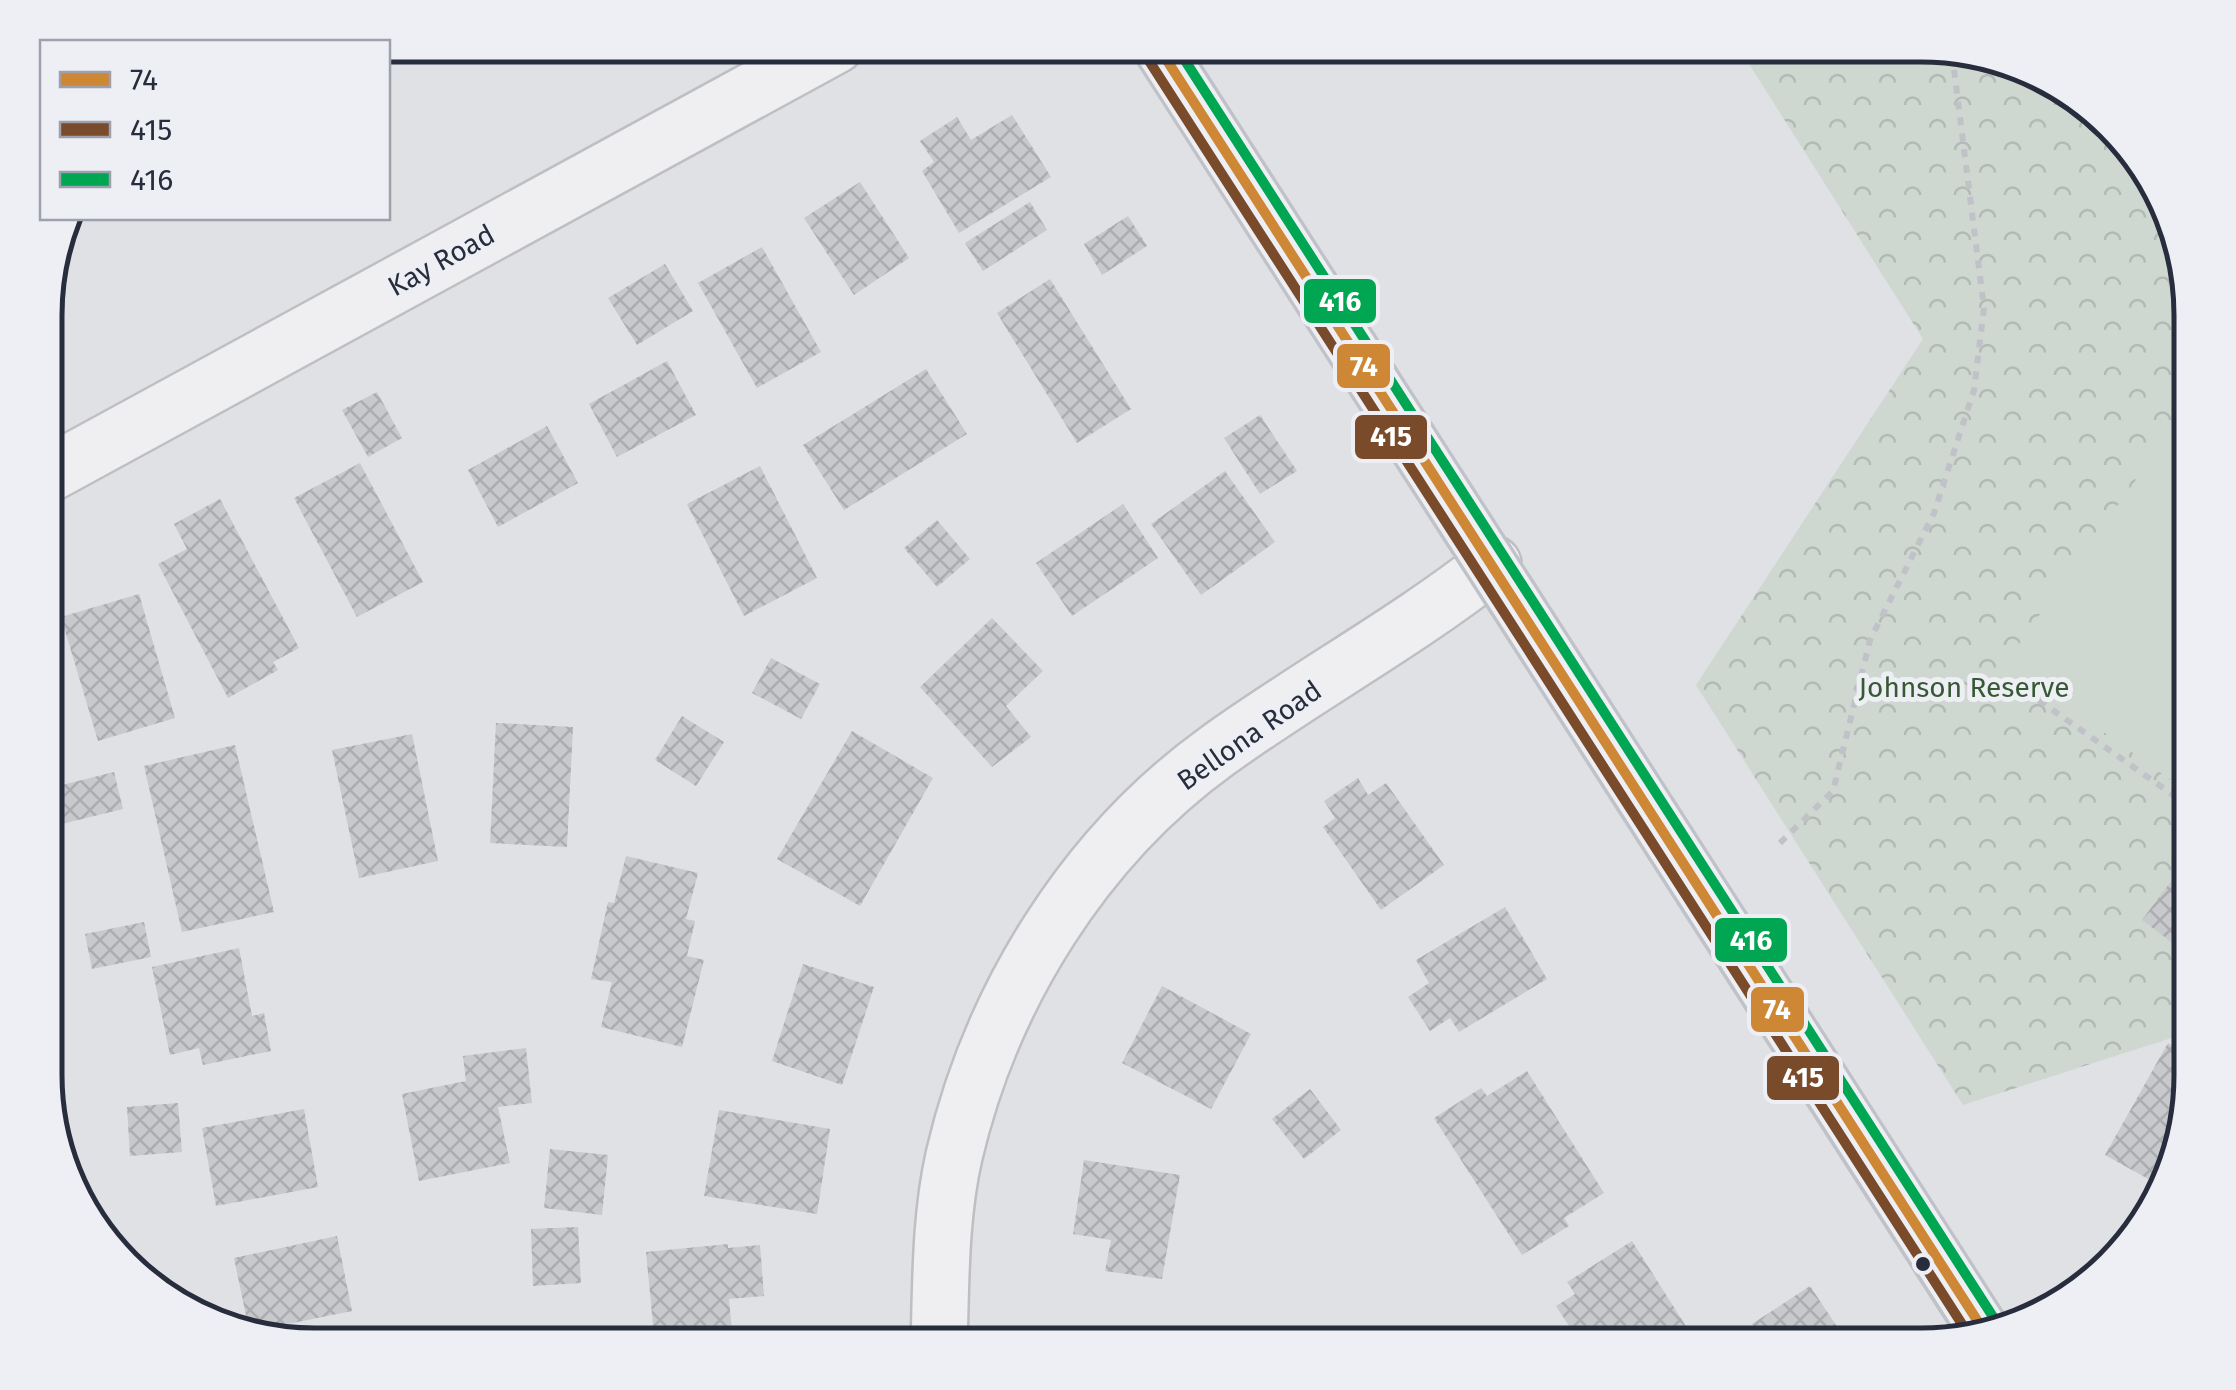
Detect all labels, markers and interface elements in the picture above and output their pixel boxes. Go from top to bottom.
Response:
legend [40,40,390,220]
text: 74 [130,62,158,98]
text: 415 [130,112,172,148]
text: 416 [130,162,173,198]
street label: Kay Road [382,218,500,303]
line badge: 416 [1302,277,1378,325]
text: 416 [1319,285,1361,318]
line badge: 74 [1335,342,1392,390]
text: 74 [1350,350,1378,383]
line badge: 415 [1353,413,1429,461]
text: 415 [1370,420,1412,453]
park label: Johnson Reserve [1859,671,2069,704]
street label: Bellona Road [1171,674,1328,797]
line badge: 416 [1713,916,1789,964]
text: 416 [1730,924,1772,957]
line badge: 74 [1749,985,1806,1034]
text: 74 [1763,993,1791,1026]
line badge: 415 [1765,1054,1841,1102]
text: 415 [1782,1061,1824,1094]
unlabelled marker [1913,1254,1933,1274]

